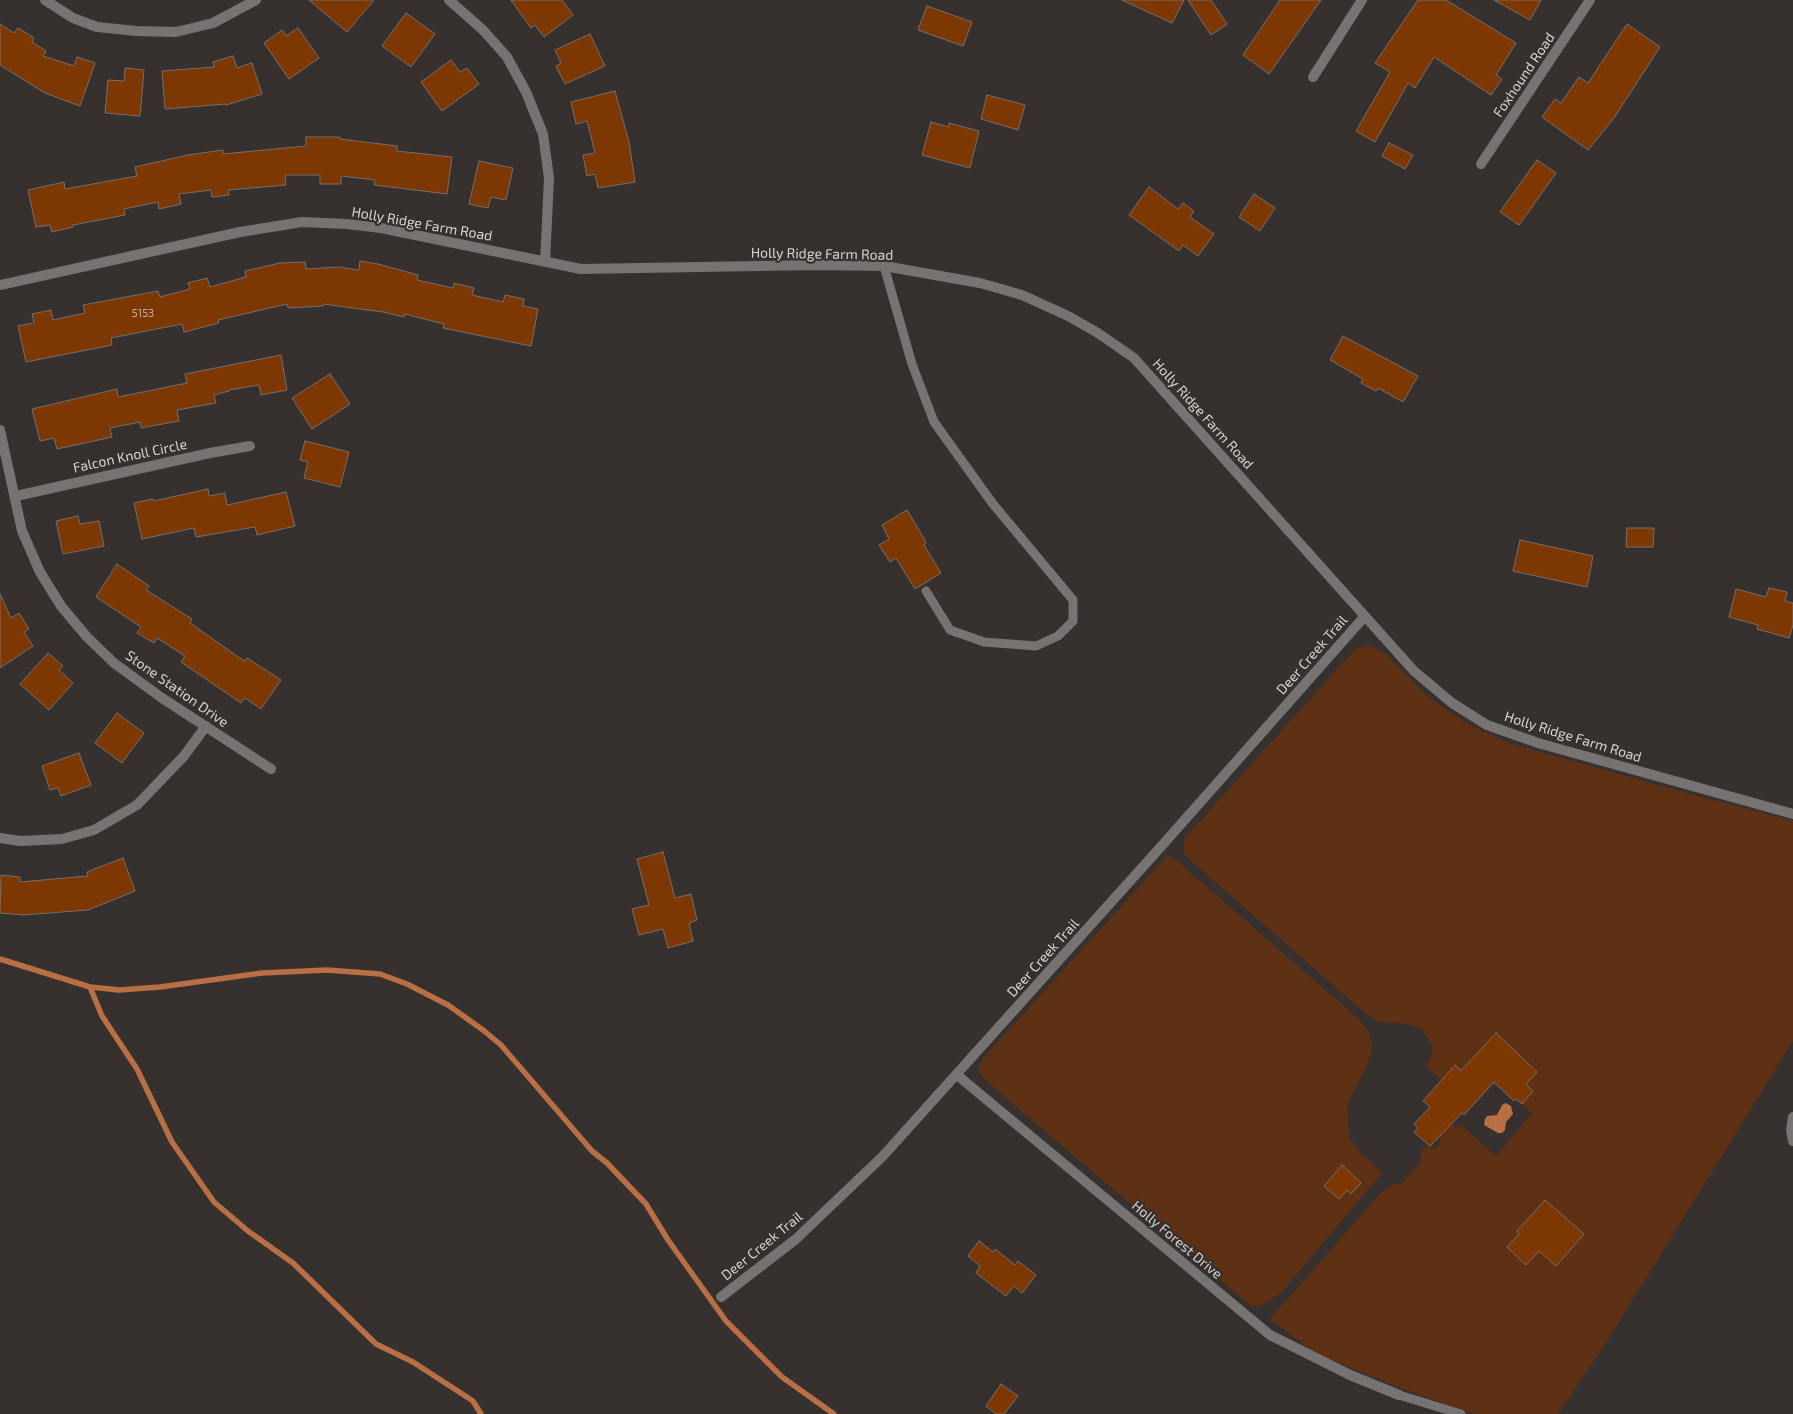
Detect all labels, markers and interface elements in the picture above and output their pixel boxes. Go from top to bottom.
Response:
street label: Foxhound Road [1490,30,1558,120]
street label: Holly Ridge Farm Road [350,203,494,245]
street label: Holly Ridge Farm Road [751,244,893,264]
house number: 5153 [132,306,154,320]
street label: Holly Ridge Farm Road [1149,355,1257,473]
street label: Falcon Knoll Circle [71,436,189,476]
street label: Deer Creek Trail [1273,612,1351,698]
street label: Stone Station Drive [122,647,232,731]
street label: Holly Ridge Farm Road [1502,708,1644,766]
street label: Deer Creek Trail [1003,915,1083,1001]
street label: Holly Forest Drive [1128,1197,1226,1283]
street label: Deer Creek Trail [718,1208,806,1284]

